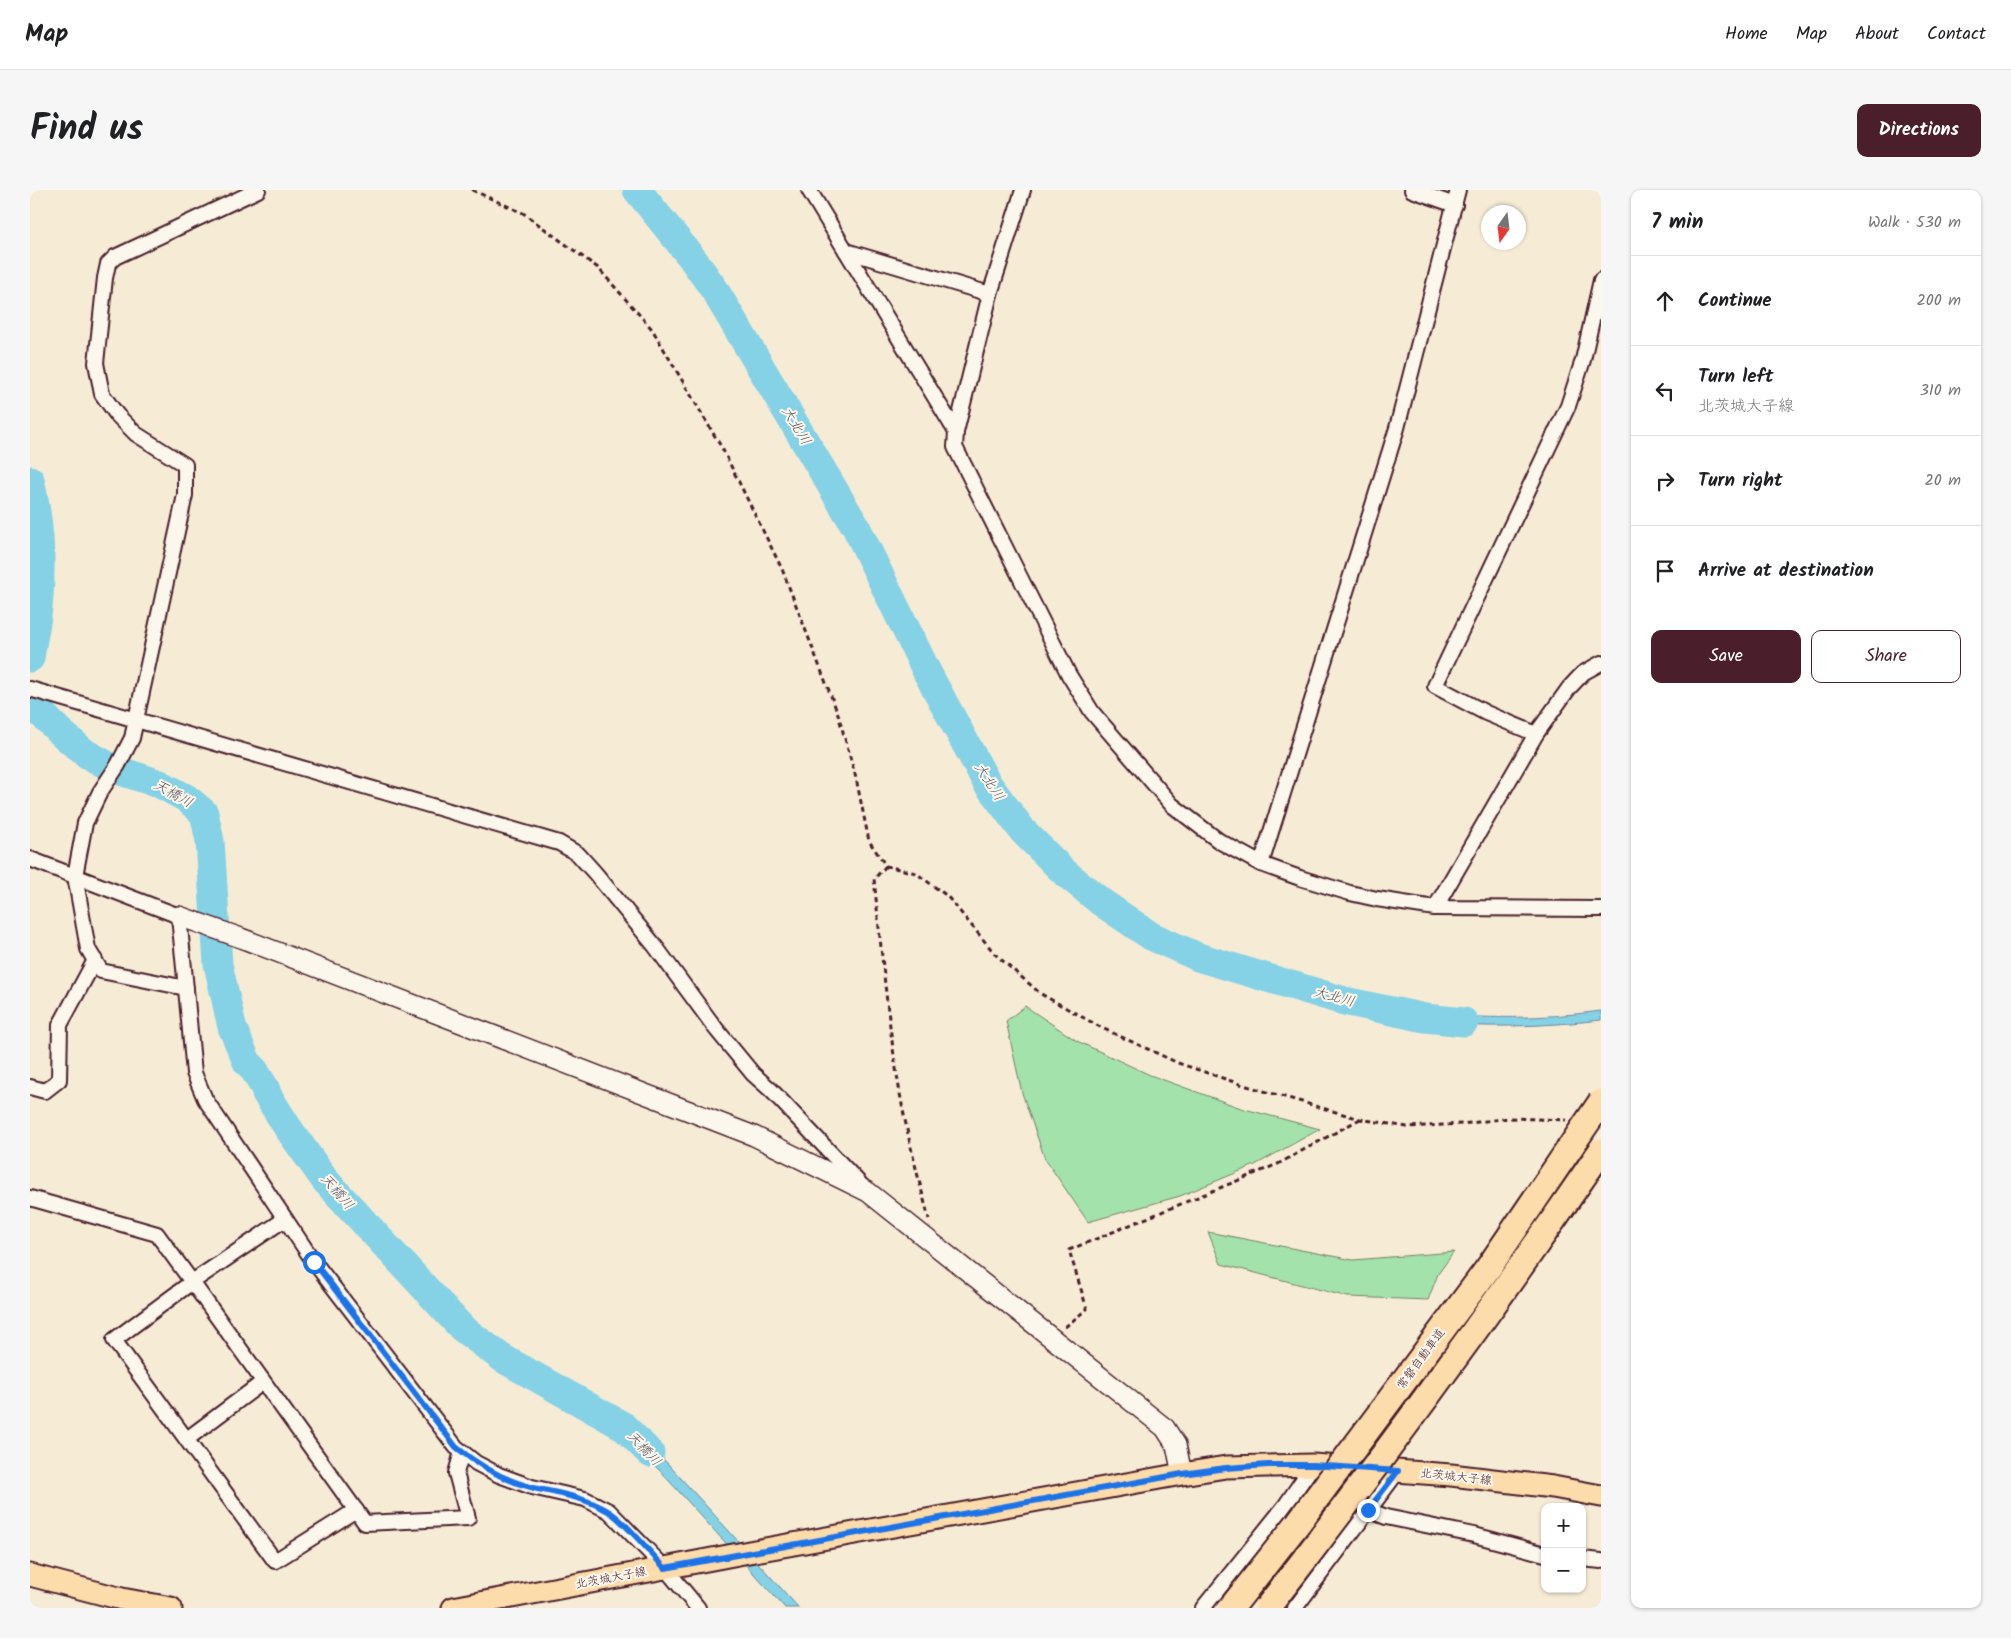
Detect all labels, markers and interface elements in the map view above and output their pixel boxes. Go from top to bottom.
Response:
text: Map [25,15,68,54]
text: Home [1725,20,1768,49]
text: Map [1796,20,1827,49]
text: About [1855,20,1899,49]
text: Contact [1927,20,1986,49]
text: Find us [30,102,143,158]
button: Directions [1857,104,1981,157]
north arrow [1481,205,1526,250]
text: 7 min [1651,206,1703,239]
text: Walk · 530 m [1868,210,1961,235]
text: Continue [1698,286,1771,316]
icon: ahead [1651,287,1679,315]
text: 200 m [1917,288,1961,313]
text: Turn left [1698,362,1773,392]
icon: left [1651,377,1679,405]
text: 310 m [1920,378,1961,403]
text: 北茨城大子線 [1698,394,1794,419]
water label: 大北川 [776,402,816,450]
text: Turn right [1698,466,1783,496]
icon: right [1651,467,1679,495]
text: 20 m [1925,468,1961,493]
text: Arrive at destination [1698,556,1874,586]
icon: arrive [1651,557,1679,585]
button: Save [1651,630,1801,683]
button: Share [1811,630,1961,683]
water label: 大北川 [968,758,1010,806]
water label: 天橋川 [149,774,197,814]
water label: 大北川 [1311,981,1357,1013]
water label: 天橋川 [315,1169,359,1215]
route start [303,1251,326,1274]
street label: 常磐自動車道 [1392,1324,1450,1394]
water label: 天橋川 [622,1426,666,1472]
street label: 北茨城大子線 [1419,1464,1493,1490]
route end [1357,1499,1380,1522]
map controls [1541,1503,1586,1593]
button: + [1541,1503,1586,1548]
button: − [1541,1548,1586,1593]
street label: 北茨城大子線 [574,1562,648,1594]

